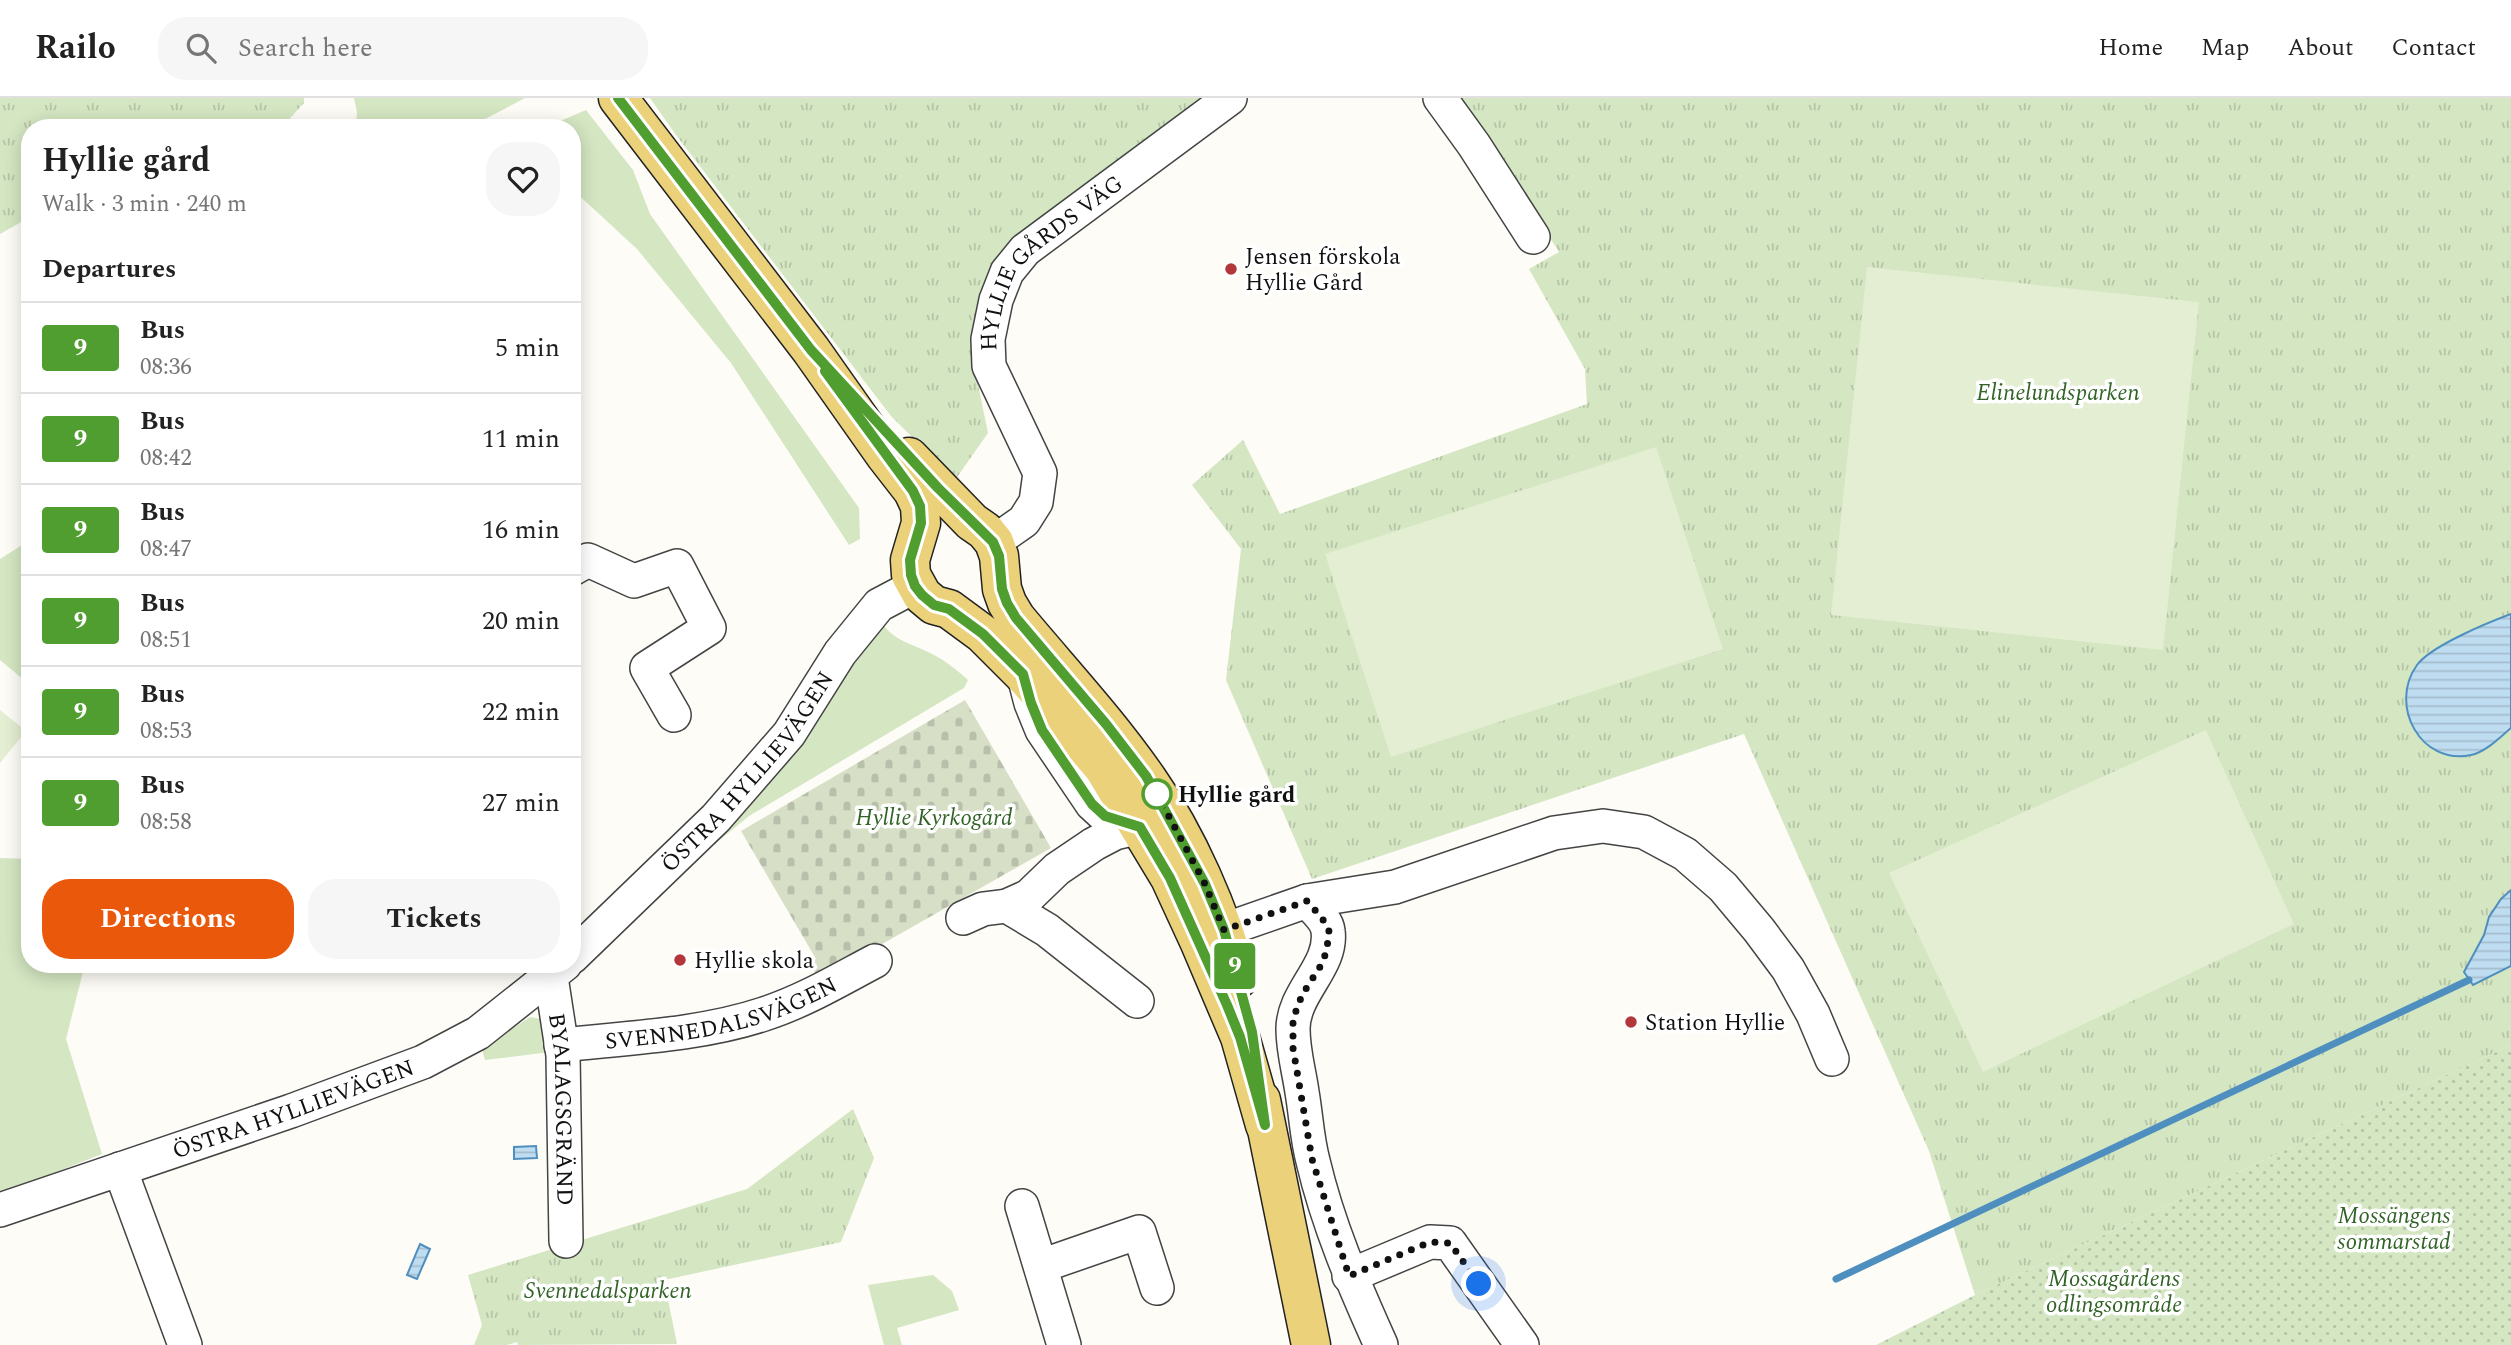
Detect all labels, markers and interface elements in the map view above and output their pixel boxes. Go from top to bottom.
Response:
search box [158,17,648,80]
text: Railo [35,23,116,73]
text: Search here [238,28,373,68]
icon: search [182,29,220,67]
text: Home [2098,30,2163,66]
text: Map [2201,30,2249,66]
text: About [2287,30,2353,66]
text: Contact [2391,30,2476,66]
text: Hyllie gård [42,136,211,186]
button: heart [486,142,560,216]
street label: HYLLIE GÅRDS VÄG [972,167,1131,352]
text: Walk · 3 min · 240 m [42,187,247,222]
place label: Jensen förskola Hyllie Gård [1245,240,1400,301]
text: Departures [42,249,176,289]
marker: Jensen förskola Hyllie Gård [1223,261,1239,277]
text: Bus [140,310,185,350]
text: 5 min [495,328,560,368]
text: 9 [74,330,87,366]
text: 08:36 [140,350,192,385]
park label: Elinelundsparken [1976,376,2140,411]
text: Bus [140,401,185,441]
text: 11 min [482,419,560,459]
text: 9 [74,421,87,457]
text: 08:42 [140,441,192,476]
text: Bus [140,492,185,532]
text: 16 min [482,510,560,550]
text: 9 [74,512,87,548]
text: 08:47 [140,532,192,567]
text: Bus [140,583,185,623]
text: 20 min [482,601,560,641]
text: 9 [74,603,87,639]
text: 08:51 [140,623,192,658]
street label: ÖSTRA HYLLIEVÄGEN [653,665,843,881]
text: Bus [140,674,185,714]
text: 22 min [482,692,560,732]
text: 9 [74,694,87,730]
text: 08:53 [140,714,192,749]
text: Bus [140,765,185,805]
place label: Hyllie gård [1178,778,1296,813]
marker: Hyllie gård [1142,779,1172,809]
text: 27 min [482,783,560,823]
text: 9 [74,785,87,821]
park label: Hyllie Kyrkogård [855,801,1013,836]
text: 08:58 [140,805,192,840]
button: Directions [42,879,294,959]
button: Tickets [308,879,560,959]
line badge: 9 [1212,943,1258,989]
place label: Hyllie skola [694,944,814,979]
text: 9 [1228,948,1242,984]
marker: Hyllie skola [672,952,688,968]
street label: SVENNEDALSVÄGEN [604,968,844,1060]
place label: Station Hyllie [1645,1006,1785,1041]
street label: BYALAGSGRÄND [538,1011,581,1206]
marker: Station Hyllie [1623,1014,1639,1030]
street label: ÖSTRA HYLLIEVÄGEN [168,1051,420,1169]
park label: Mossängens sommarstad [2337,1199,2451,1260]
park label: Mossagårdens odlingsområde [2046,1262,2182,1323]
your location [1461,1266,1496,1301]
park label: Svennedalsparken [524,1274,692,1309]

